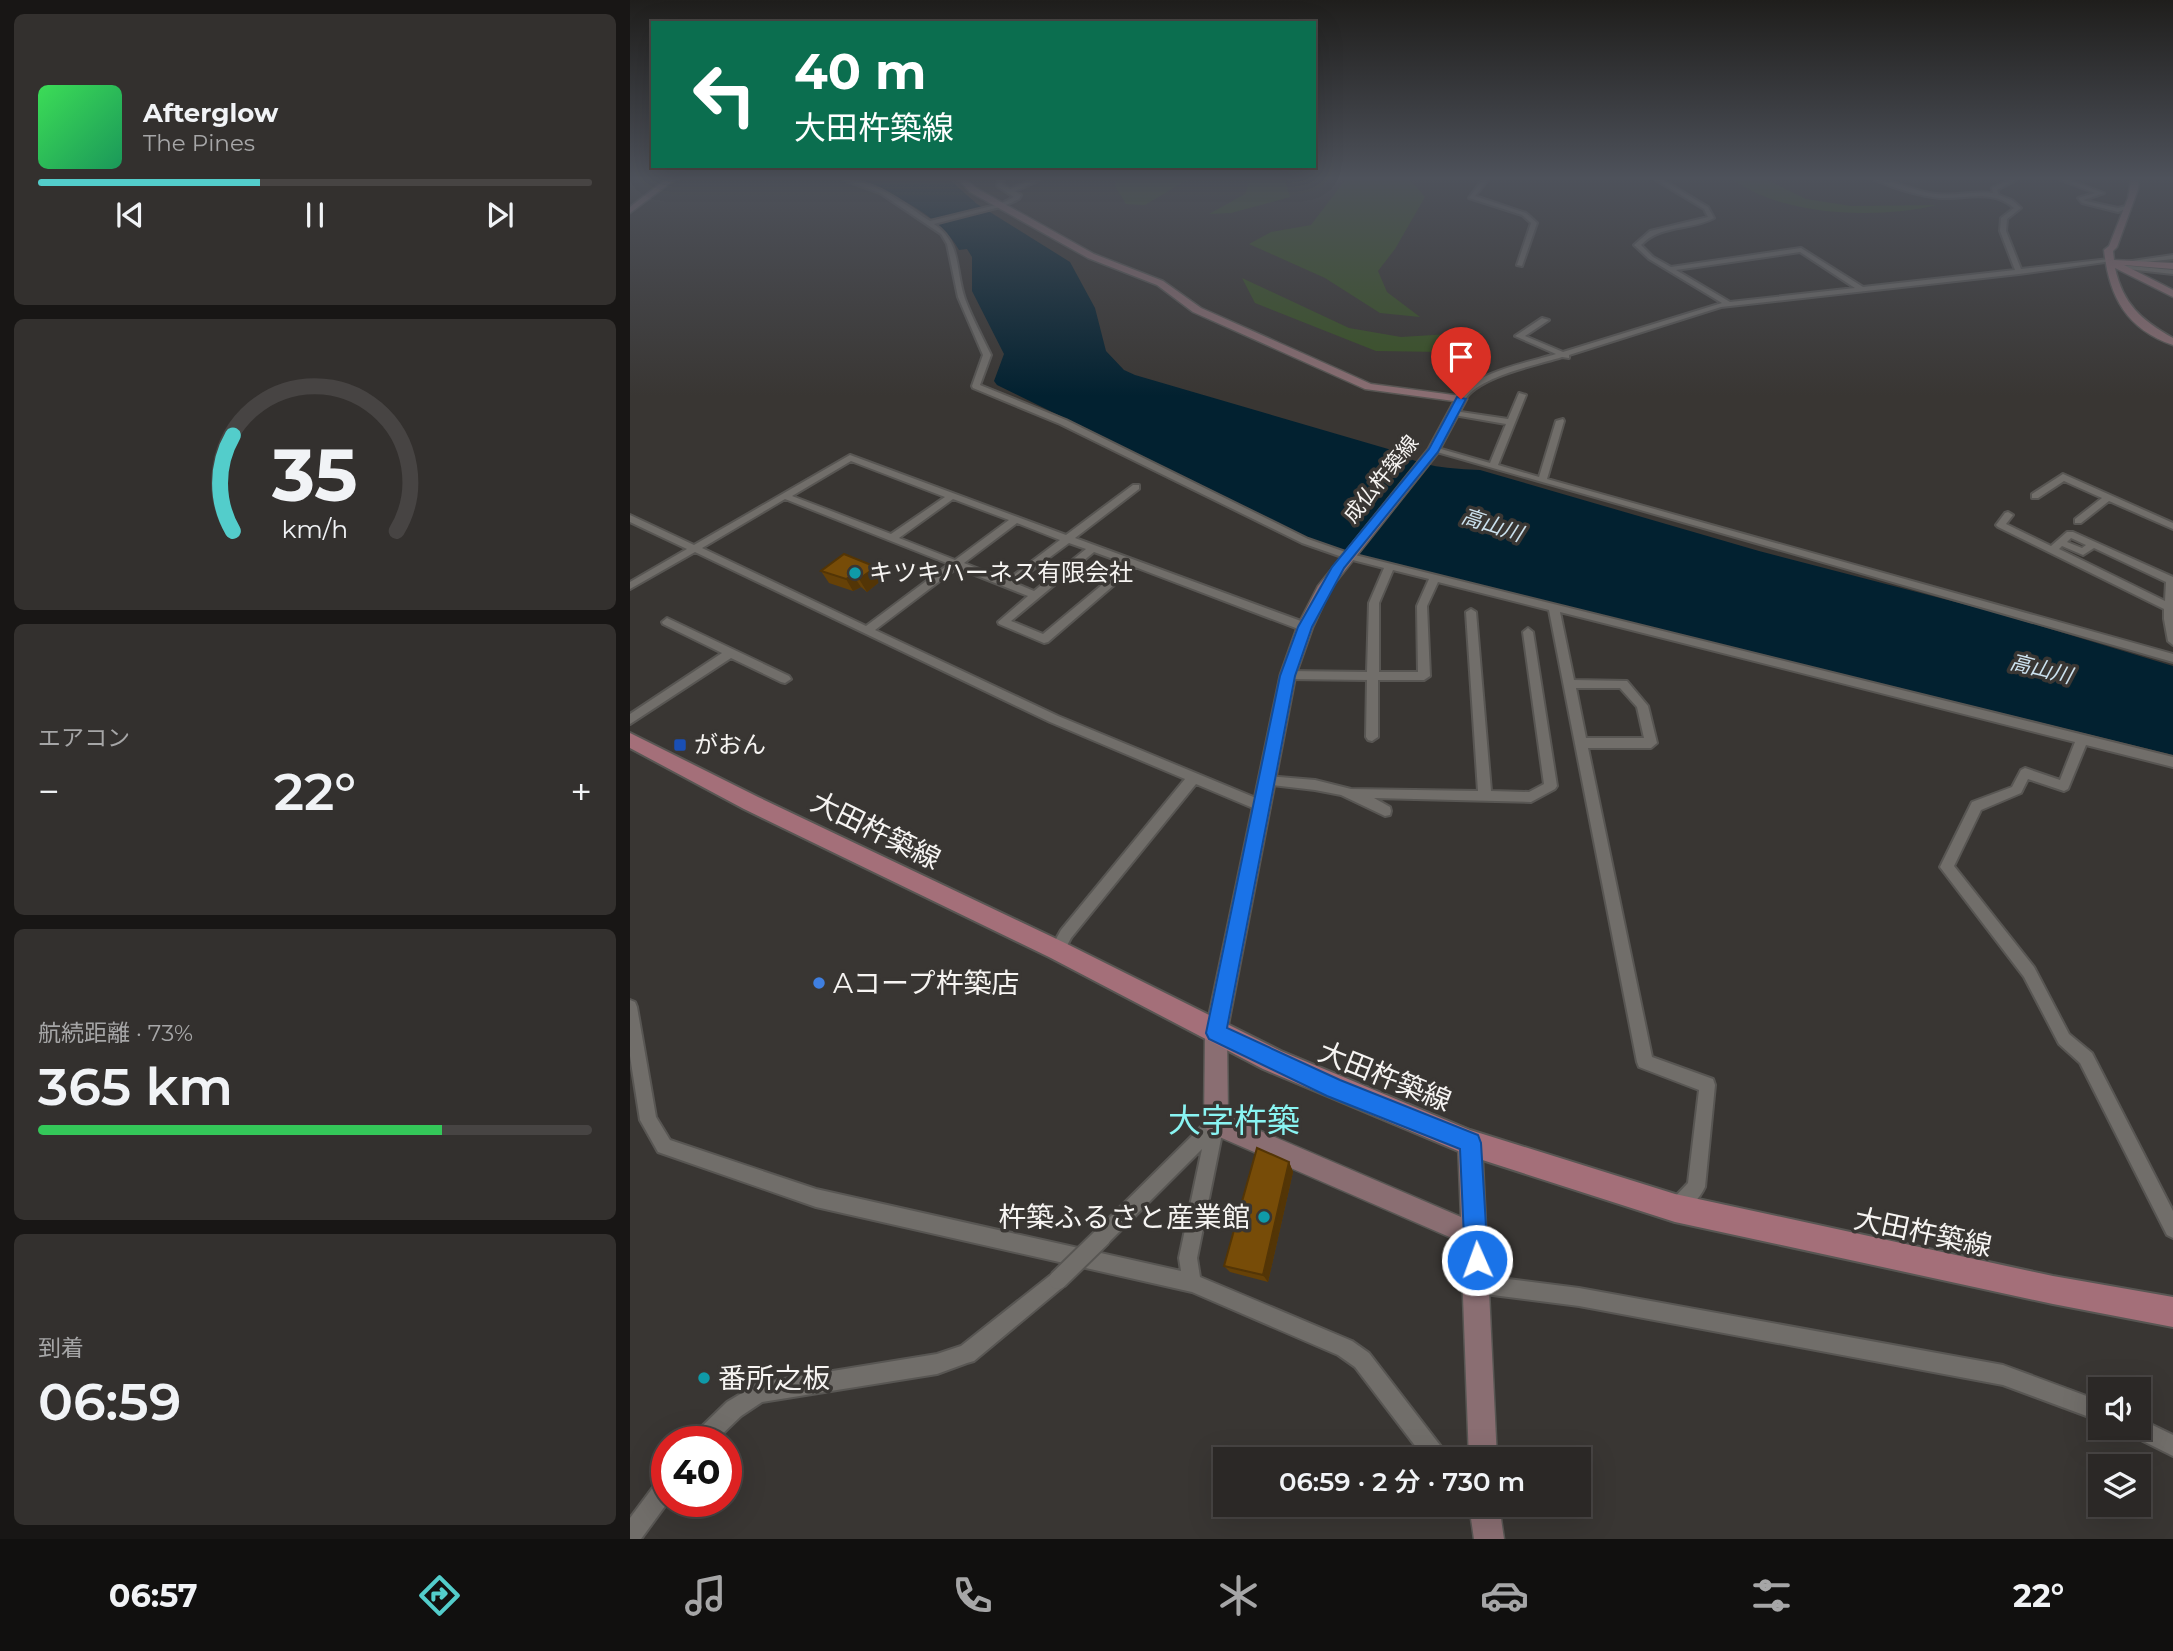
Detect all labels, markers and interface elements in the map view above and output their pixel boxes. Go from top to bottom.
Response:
text: 40 m [794,42,926,101]
icon: left [679,49,770,140]
text: Afterglow [143,97,278,129]
text: 大田杵築線 [794,108,954,147]
text: The Pines [143,129,255,157]
icon: previous [111,196,149,234]
icon: pause [296,196,334,234]
icon: next [481,196,519,234]
pin [1431,327,1491,399]
icon: arrive [1442,338,1480,376]
street label: 成仏杵築線 [1338,430,1423,527]
text: 35 [271,431,358,519]
water label: 高山川 [1458,503,1528,547]
text: km/h [282,513,348,543]
place label: キツキハーネス有限会社 [869,558,1133,587]
marker: キツキハーネス有限会社 [847,565,863,581]
water label: 高山川 [2008,649,2077,689]
text: エアコン [38,724,130,752]
place label: がおん [694,730,766,759]
marker: がおん [672,737,688,753]
text: 22° [274,760,356,823]
text: − [38,768,60,815]
text: + [570,768,592,815]
street label: 大田杵築線 [806,784,946,876]
place label: Aコープ杵築店 [833,966,1019,1000]
marker: Aコープ杵築店 [811,975,827,991]
text: 航続距離 · 73% [38,1019,193,1047]
street label: 大田杵築線 [1314,1034,1456,1118]
text: 365 km [38,1055,233,1118]
district label: 大字杵築 [1168,1100,1300,1140]
place label: 杵築ふるさと産業館 [998,1200,1250,1234]
street label: 大田杵築線 [1851,1201,1995,1263]
marker: 杵築ふるさと産業館 [1256,1209,1272,1225]
position arrow [1440,1223,1514,1297]
text: 到着 [38,1334,84,1362]
place label: 番所之板 [718,1361,830,1395]
text: 06:59 [38,1370,181,1433]
marker: 番所之板 [696,1370,712,1386]
map controls [2088,1377,2151,1517]
button: sound [2088,1377,2151,1440]
speed limit sign: 40 [651,1426,742,1517]
button: layers [2088,1454,2151,1517]
text: 06:59 · 2 分 · 730 m [1279,1466,1525,1498]
icon: directions [415,1571,464,1620]
icon: music [681,1571,730,1620]
icon: phone [948,1571,997,1620]
icon: climate [1214,1571,1263,1620]
icon: car [1480,1571,1529,1620]
icon: filters [1747,1571,1796,1620]
text: 06:57 [109,1576,198,1615]
text: 22° [2013,1576,2064,1615]

